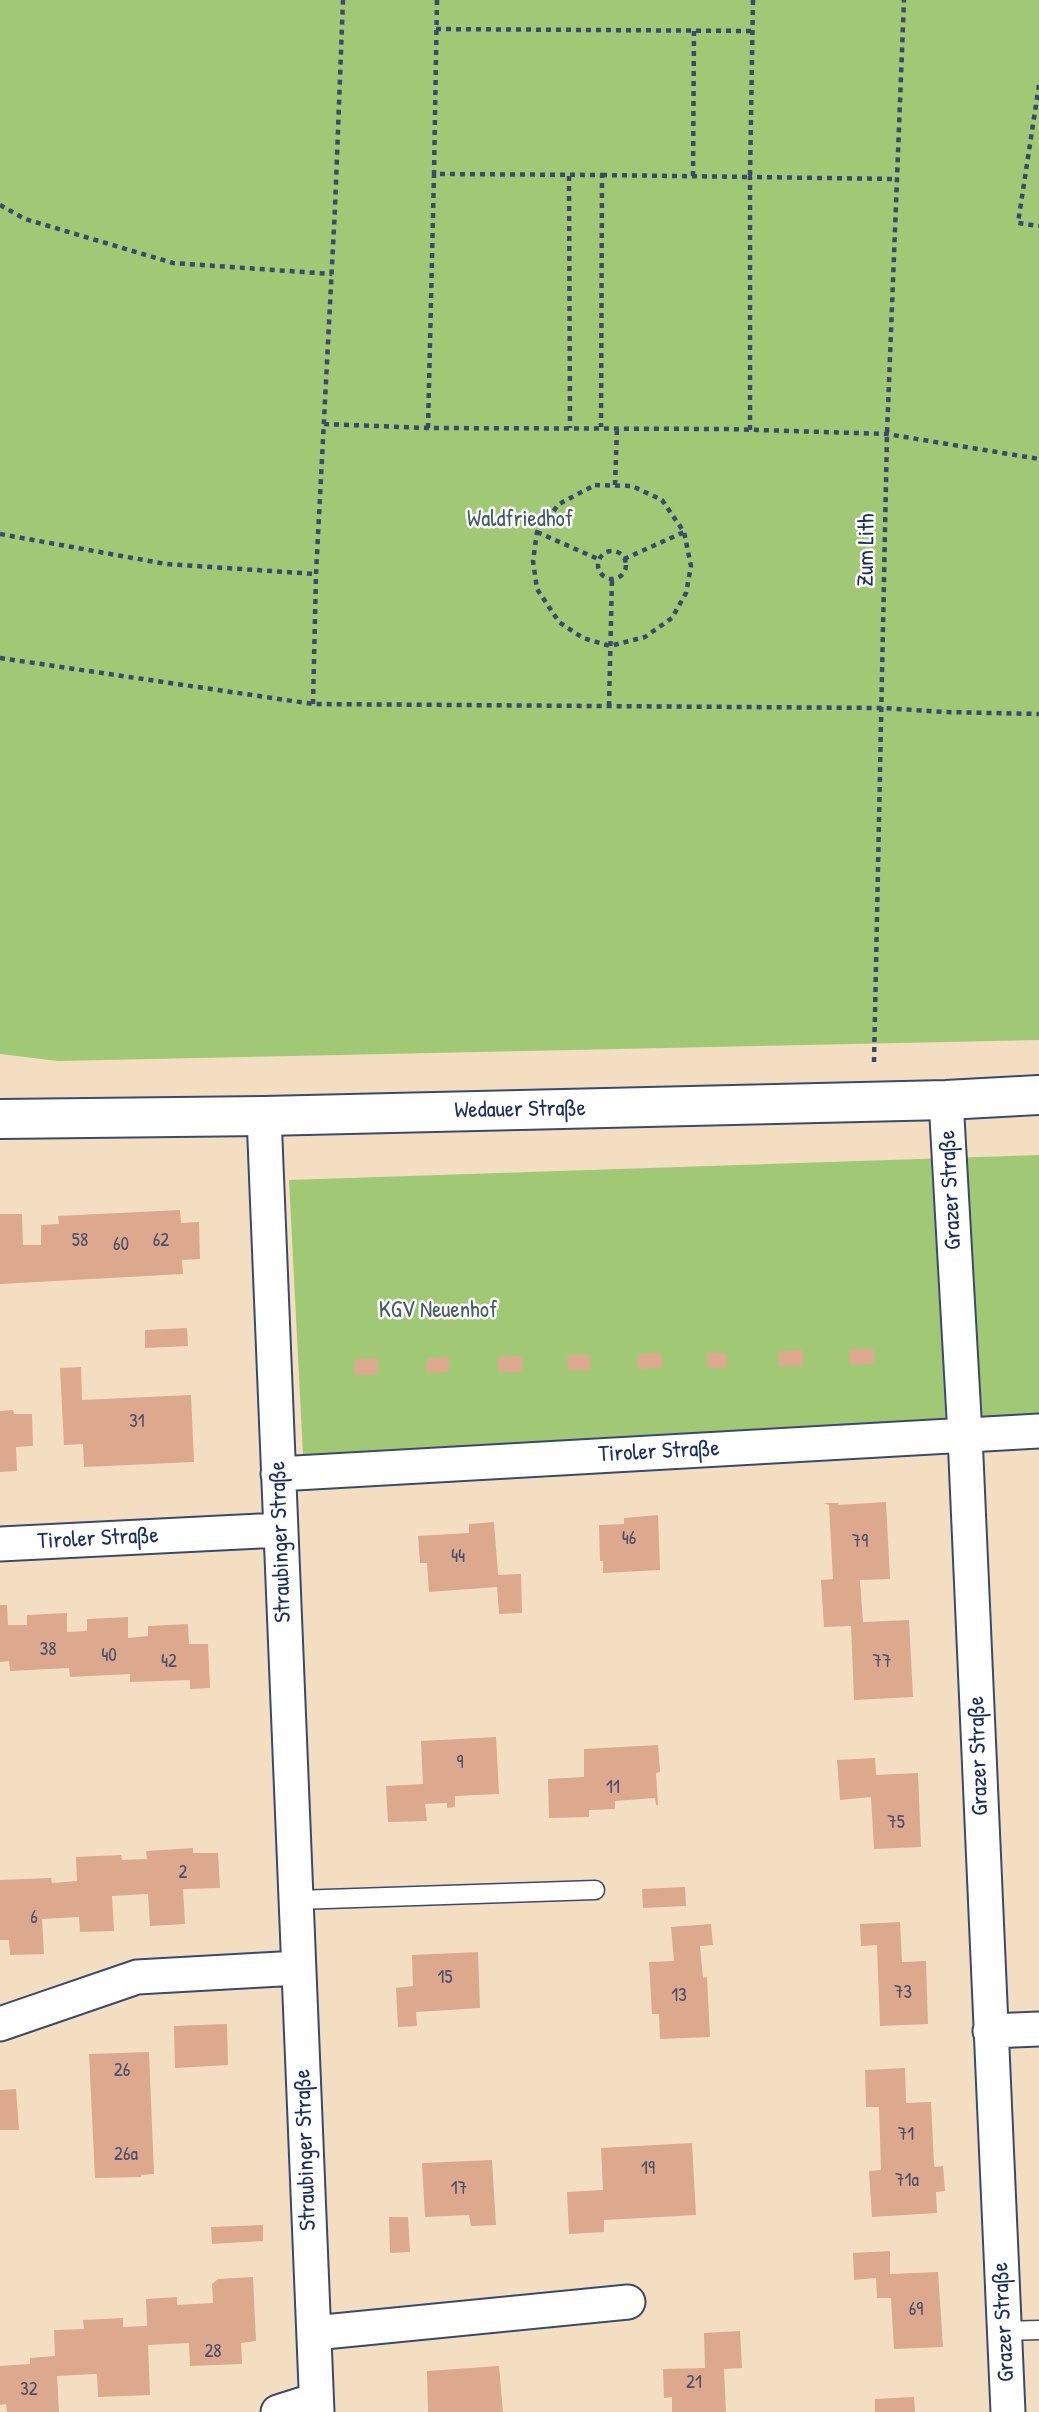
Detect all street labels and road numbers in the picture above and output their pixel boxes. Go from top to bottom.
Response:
street label: Zum Lith [853,513,881,587]
street label: Wedauer Straße [454,1095,586,1125]
street label: Grazer Straße [934,1130,968,1250]
street label: Tiroler Straße [598,1435,720,1469]
street label: Straubinger Straße [264,1461,298,1623]
street label: Tiroler Straße [37,1522,159,1556]
street label: Grazer Straße [963,1696,995,1816]
street label: Straubinger Straße [289,2069,323,2231]
street label: Grazer Straße [987,2262,1021,2382]

